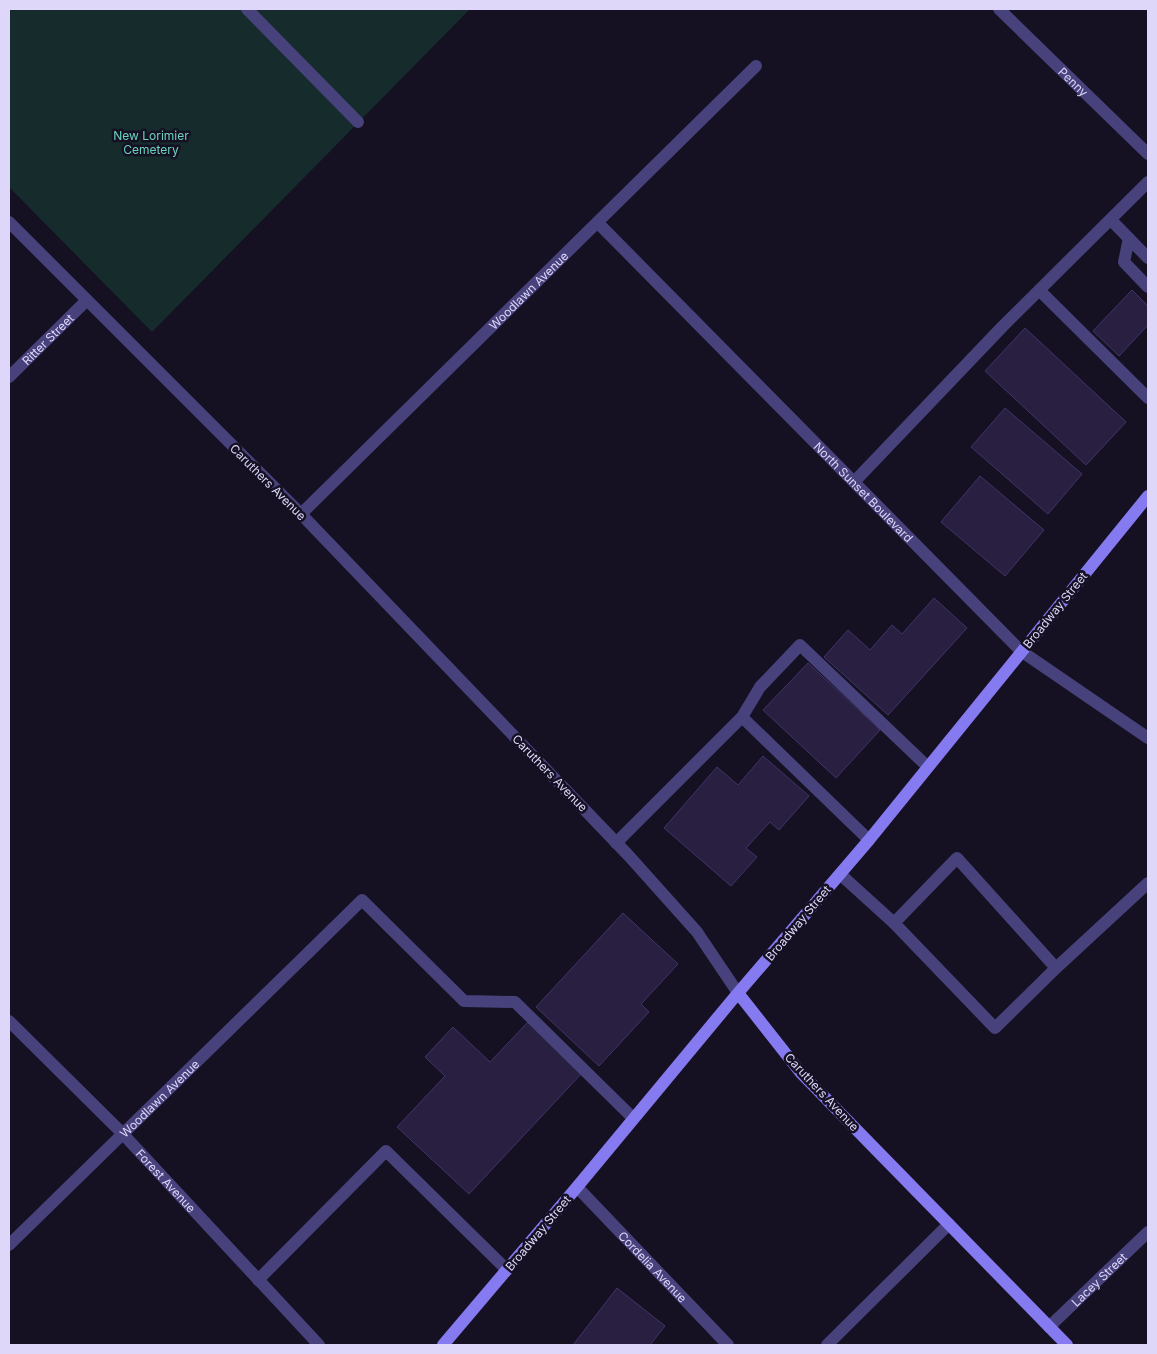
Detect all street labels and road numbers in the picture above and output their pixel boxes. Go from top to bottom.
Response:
street label: Penny [1056,64,1092,99]
street label: Woodlawn Avenue [486,248,571,332]
street label: Ritter Street [18,310,77,368]
street label: North Sunset Boulevard [811,439,916,545]
street label: Caruthers Avenue [227,441,309,523]
street label: Broadway Street [1020,569,1090,651]
street label: Caruthers Avenue [509,731,591,815]
street label: Broadway Street [762,882,834,964]
street label: Caruthers Avenue [782,1050,862,1134]
street label: Woodlawn Avenue [116,1056,202,1140]
street label: Forest Avenue [133,1146,199,1215]
street label: Broadway Street [502,1192,574,1274]
street label: Cordelia Avenue [616,1228,690,1305]
street label: Lacey Street [1068,1249,1130,1309]

